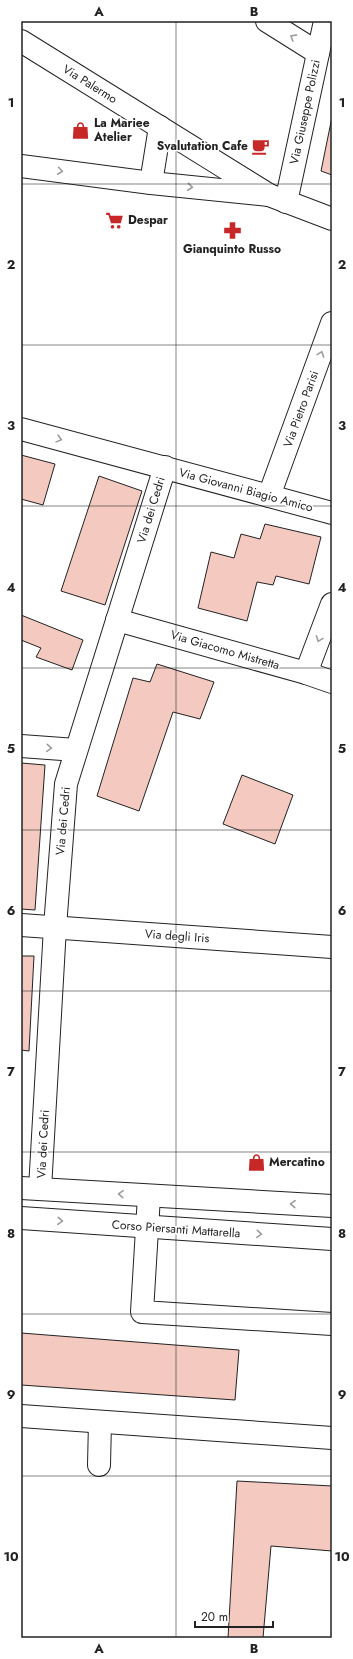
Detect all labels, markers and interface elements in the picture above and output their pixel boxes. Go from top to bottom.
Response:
text: A [93,2,104,21]
text: B [250,2,259,21]
one-way arrow [290,34,297,42]
street label: Via Giuseppe Polizzi [285,58,325,166]
street label: Via Palermo [59,60,121,108]
text: 1 [8,93,14,112]
text: 1 [339,93,345,112]
place label: La Mariee Atelier [93,114,150,146]
shop icon: La Mariee Atelier [71,120,91,140]
cafe icon: Svalutation Cafe [251,136,271,156]
place label: Svalutation Cafe [157,137,248,155]
one-way arrow [57,166,63,175]
one-way arrow [187,182,193,191]
supermarket icon: Despar [105,210,125,230]
place label: Despar [128,211,168,229]
pharmacy icon: Gianquinto Russo [222,220,242,240]
place label: Gianquinto Russo [183,240,281,258]
text: 2 [7,255,15,274]
text: 2 [338,255,346,274]
one-way arrow [316,350,324,357]
street label: Via Pietro Parisi [279,368,323,450]
text: 3 [7,416,15,435]
text: 3 [338,416,346,435]
one-way arrow [55,434,62,443]
street label: Via Giovanni Biagio Amico [177,463,315,517]
street label: Via dei Cedri [132,475,170,545]
text: 4 [6,578,16,597]
text: 4 [337,578,347,597]
street label: Via Giacomo Mistretta [168,626,282,674]
one-way arrow [316,635,324,642]
text: 5 [7,739,15,758]
text: 5 [338,739,346,758]
one-way arrow [45,744,52,753]
street label: Via dei Cedri [51,786,75,856]
text: 6 [7,901,16,920]
text: 6 [338,901,347,920]
street label: Via degli Iris [144,925,210,947]
text: 7 [7,1062,15,1081]
text: 7 [338,1062,346,1081]
street label: Via dei Cedri [32,1109,54,1179]
shop icon: Mercatino [246,1152,266,1172]
place label: Mercatino [269,1153,325,1171]
one-way arrow [118,1189,124,1198]
one-way arrow [290,1200,296,1208]
one-way arrow [57,1216,63,1225]
street label: Corso Piersanti Mattarella [111,1216,241,1242]
text: 8 [7,1224,15,1243]
text: 8 [338,1224,346,1243]
one-way arrow [256,1230,262,1239]
text: 9 [7,1385,16,1404]
text: 9 [338,1385,347,1404]
text: 10 [3,1547,19,1566]
text: 10 [334,1547,350,1566]
scale bar [195,1603,273,1629]
text: 20 m [201,1608,228,1626]
text: A [93,1639,104,1658]
text: B [250,1639,259,1658]

